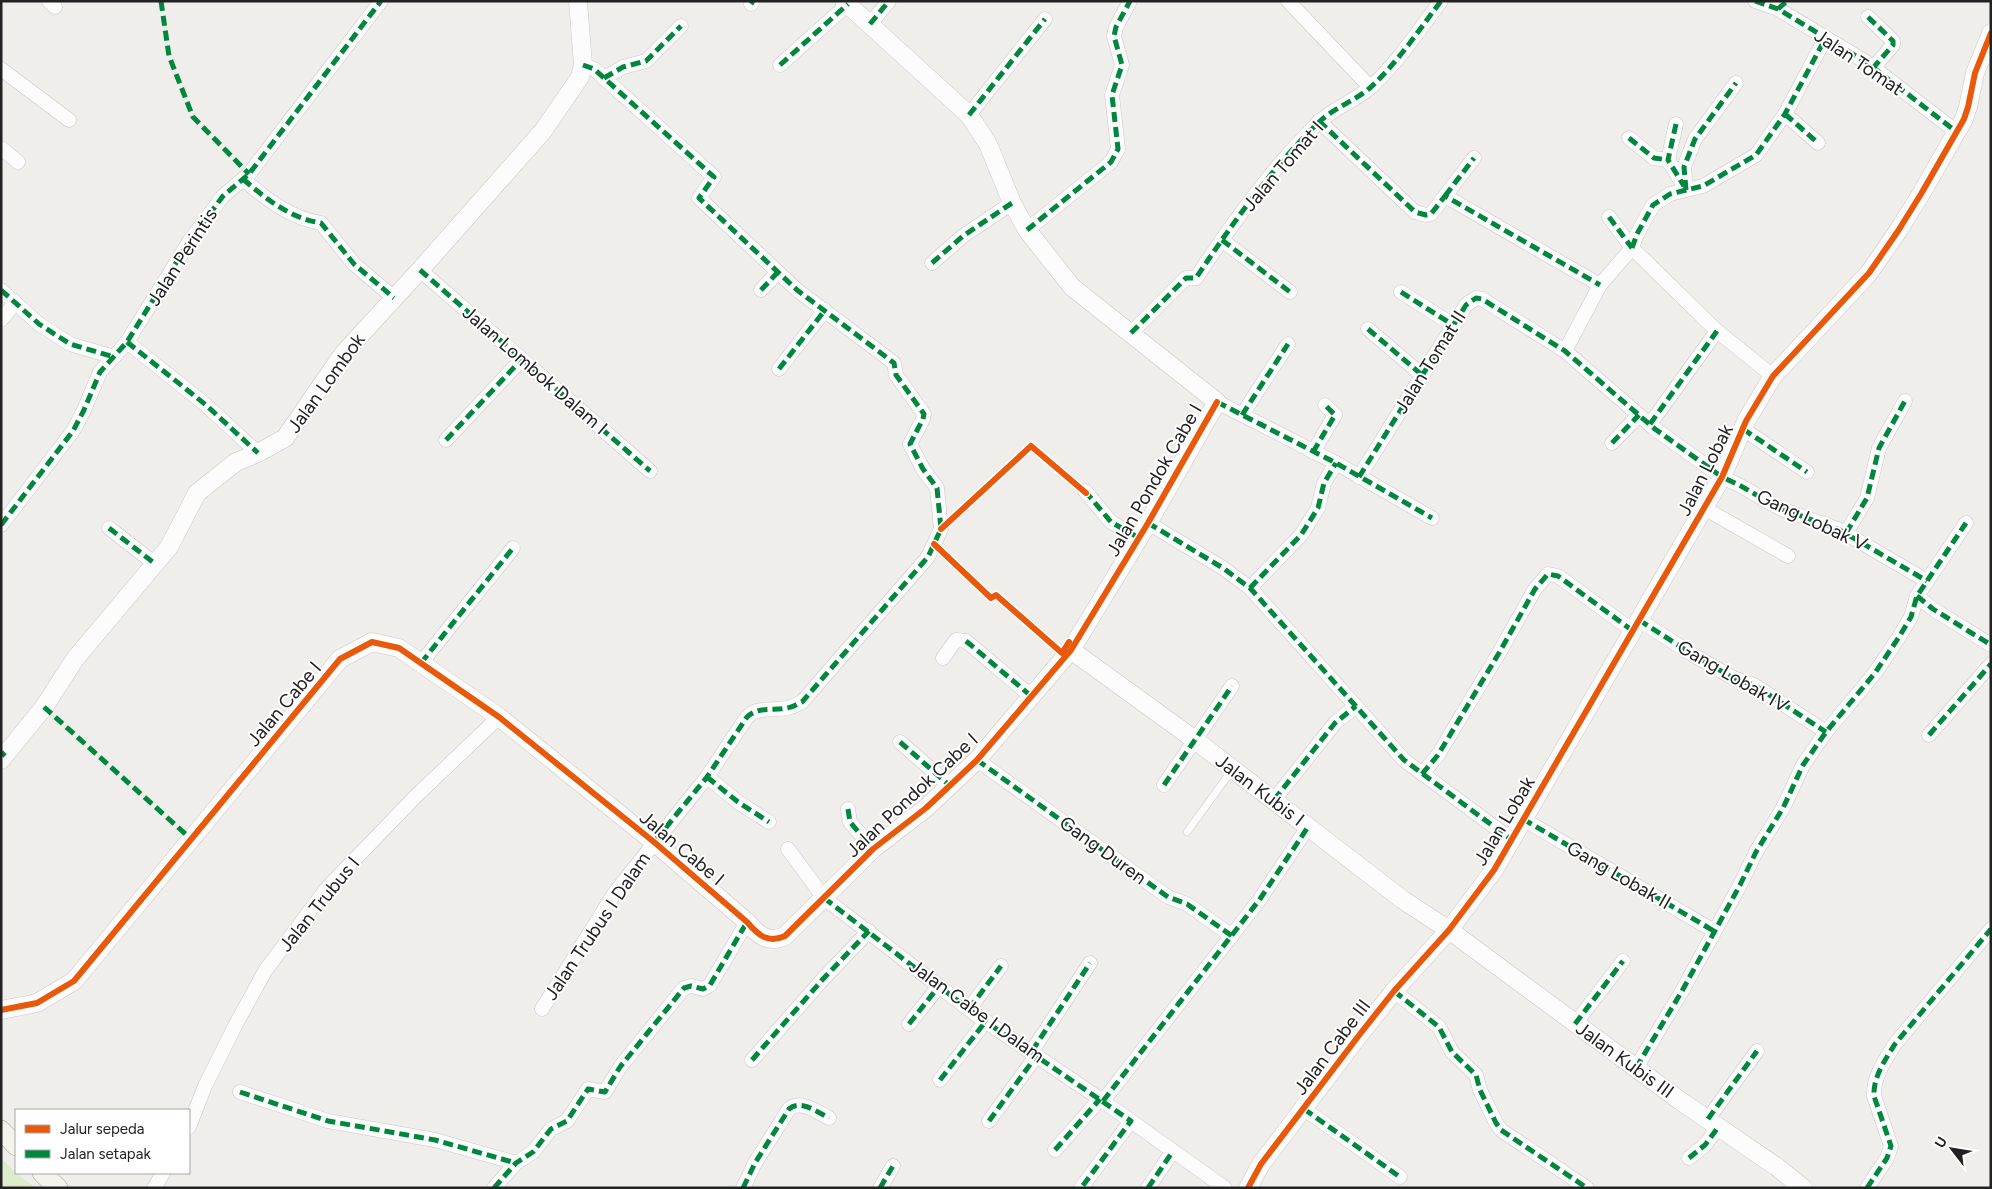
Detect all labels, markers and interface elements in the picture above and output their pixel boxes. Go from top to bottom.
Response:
street label: Jalan Tomat [1810,24,1908,100]
street label: Jalan Tomat I [1238,116,1328,216]
street label: Jalan Perintis [142,204,222,310]
street label: Jalan Lombok Dalam I [458,301,612,439]
street label: Jalan Tomat II [1389,306,1471,418]
street label: Jalan Lombok [282,328,370,437]
street label: Jalan Pondok Cabe I [1101,400,1207,560]
street label: Jalan Lobak [1672,420,1738,520]
street label: Gang Lobak V [1753,484,1871,556]
street label: Gang Lobak IV [1673,635,1793,717]
street label: Jalan Cabe I [242,657,326,751]
street label: Jalan Pondok Cabe I [841,728,983,862]
street label: Jalan Kubis I [1211,749,1309,831]
street label: Jalan Lobak [1468,772,1540,870]
street label: Jalan Cabe I [635,806,729,890]
street label: Gang Duren [1055,811,1151,889]
street label: Gang Lobak II [1563,836,1675,914]
street label: Jalan Trubus I Dalam [539,848,655,1004]
street label: Jalan Trubus I [274,852,364,956]
street label: Jalan Cabe I Dalam [905,954,1049,1068]
street label: Jalan Cabe III [1289,995,1375,1099]
street label: Jalan Kubis III [1572,1017,1678,1103]
legend [15,1109,190,1174]
text: Jalur sepeda [60,1120,145,1138]
north arrow [1927,1124,1977,1174]
text: U [1931,1134,1951,1151]
text: Jalan setapak [60,1145,151,1163]

